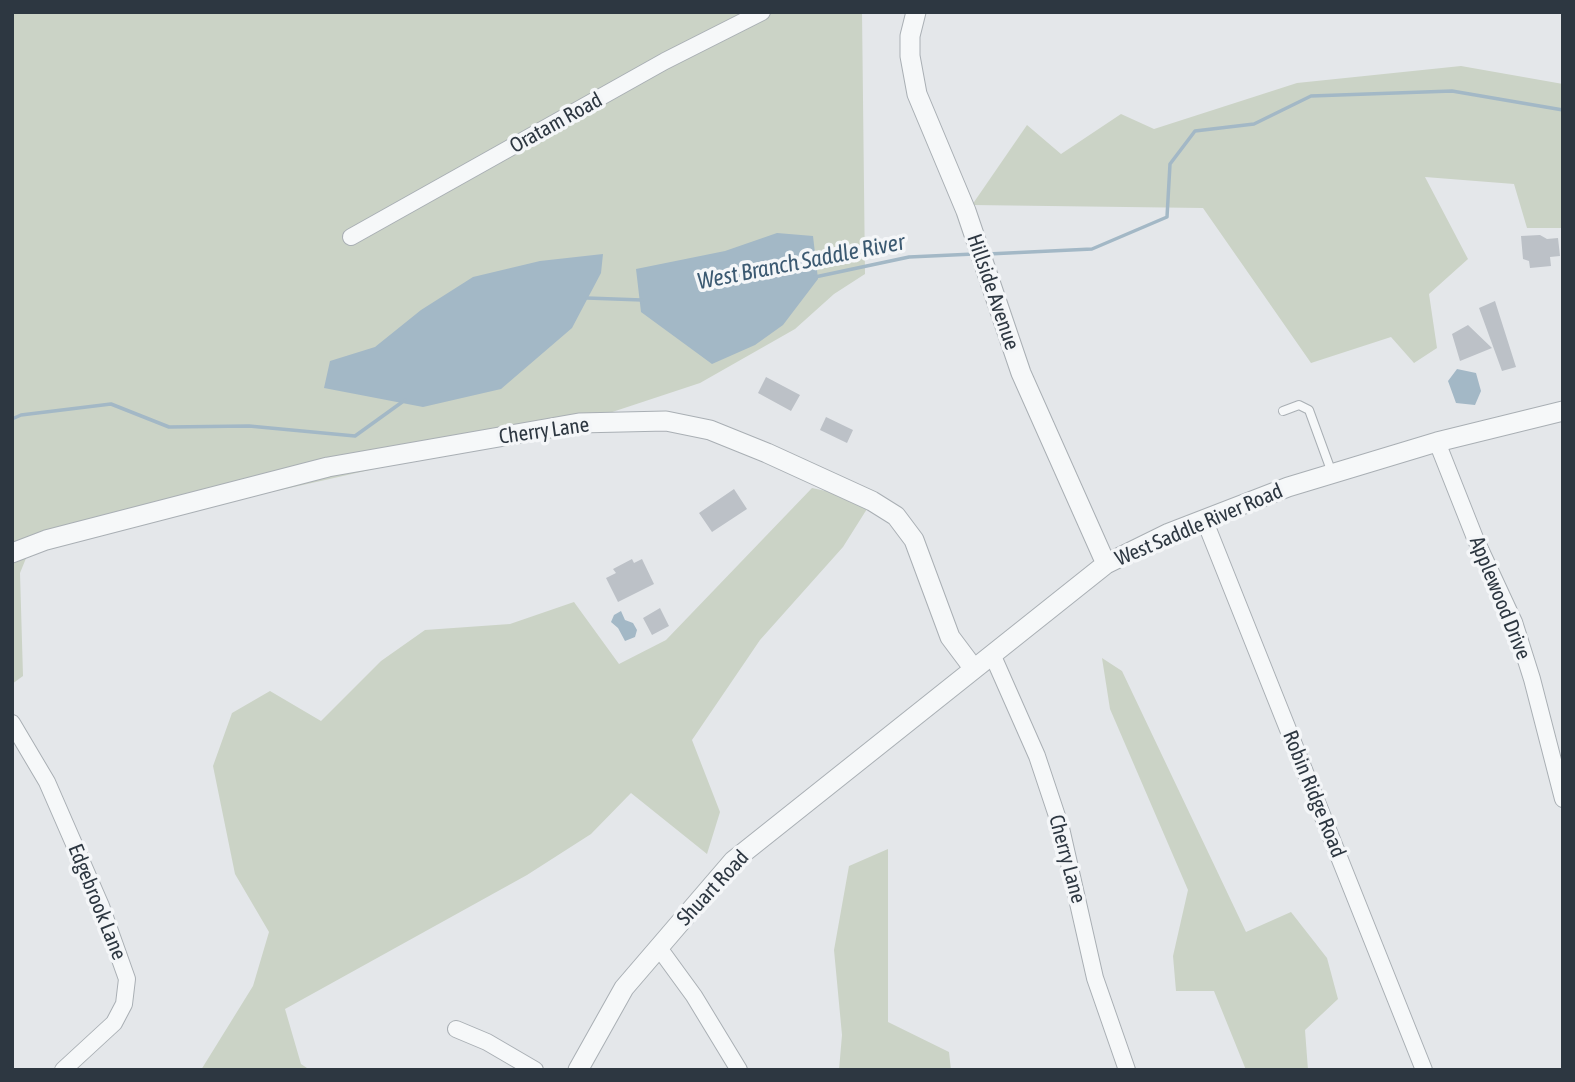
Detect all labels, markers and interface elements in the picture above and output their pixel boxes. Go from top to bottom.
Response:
street label: Oratam Road [505,87,607,159]
water label: West Branch Saddle River [695,228,907,296]
street label: Hillside Avenue [961,231,1025,353]
street label: Cherry Lane [497,412,591,450]
street label: West Saddle River Road [1112,478,1286,572]
street label: Applewood Drive [1464,533,1536,663]
street label: Robin Ridge Road [1277,727,1351,861]
street label: Cherry Lane [1043,812,1091,906]
street label: Edgebrook Lane [62,840,132,964]
street label: Shuart Road [672,845,754,931]

